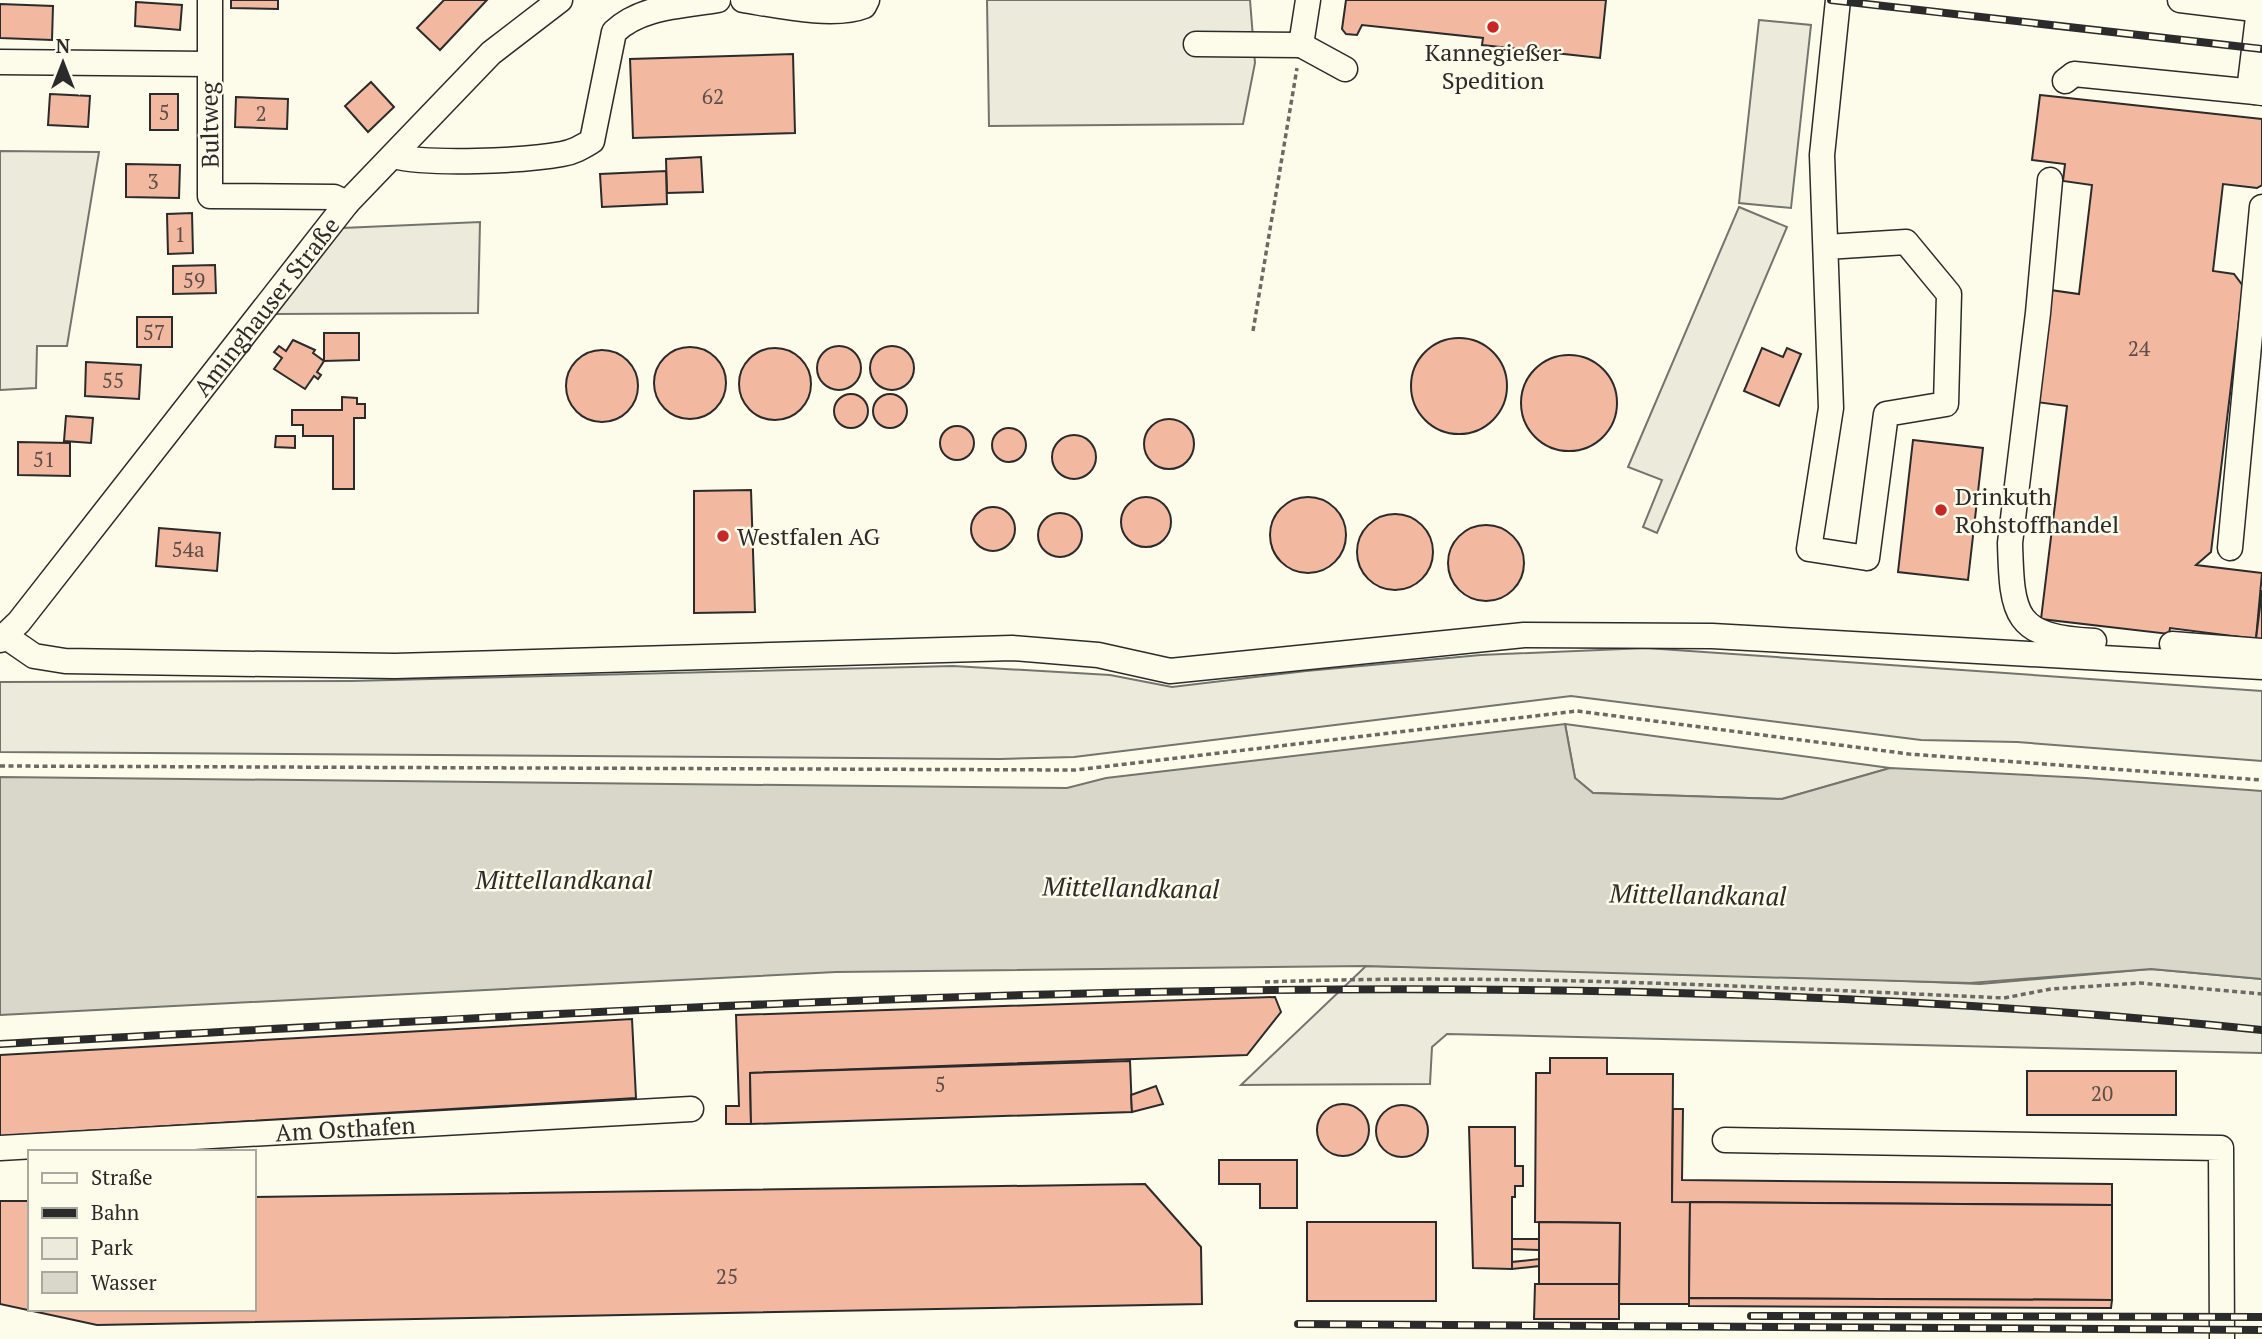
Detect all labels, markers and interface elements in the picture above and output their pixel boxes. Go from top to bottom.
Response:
marker: Kannegießer Spedition [1485,19,1501,35]
north arrow [28,28,98,98]
text: N [56,33,71,58]
place label: Kannegießer Spedition [1425,36,1562,96]
street label: Bultweg [192,81,226,169]
house number: 62 [702,82,724,110]
house number: 5 [158,98,170,126]
house number: 2 [255,99,267,127]
house number: 3 [147,167,159,195]
street label: Aminghauser Straße [186,210,346,403]
house number: 1 [174,220,186,248]
house number: 59 [183,266,205,294]
house number: 57 [143,318,165,346]
house number: 24 [2128,334,2151,362]
house number: 55 [102,366,124,394]
house number: 51 [33,445,55,473]
place label: Drinkuth Rohstoffhandel [1955,480,2119,540]
marker: Drinkuth Rohstoffhandel [1933,502,1949,518]
place label: Westfalen AG [737,520,881,552]
marker: Westfalen AG [715,528,731,544]
house number: 54a [172,535,205,563]
water label: Mittellandkanal [475,862,653,896]
water label: Mittellandkanal [1041,868,1221,906]
water label: Mittellandkanal [1608,875,1788,913]
house number: 5 [934,1070,946,1098]
house number: 20 [2091,1079,2113,1107]
street label: Am Osthafen [274,1109,416,1148]
legend [28,1150,256,1311]
text: Straße [91,1163,153,1191]
text: Bahn [91,1198,140,1226]
text: Park [91,1233,133,1261]
house number: 25 [716,1262,738,1290]
text: Wasser [91,1268,157,1296]

